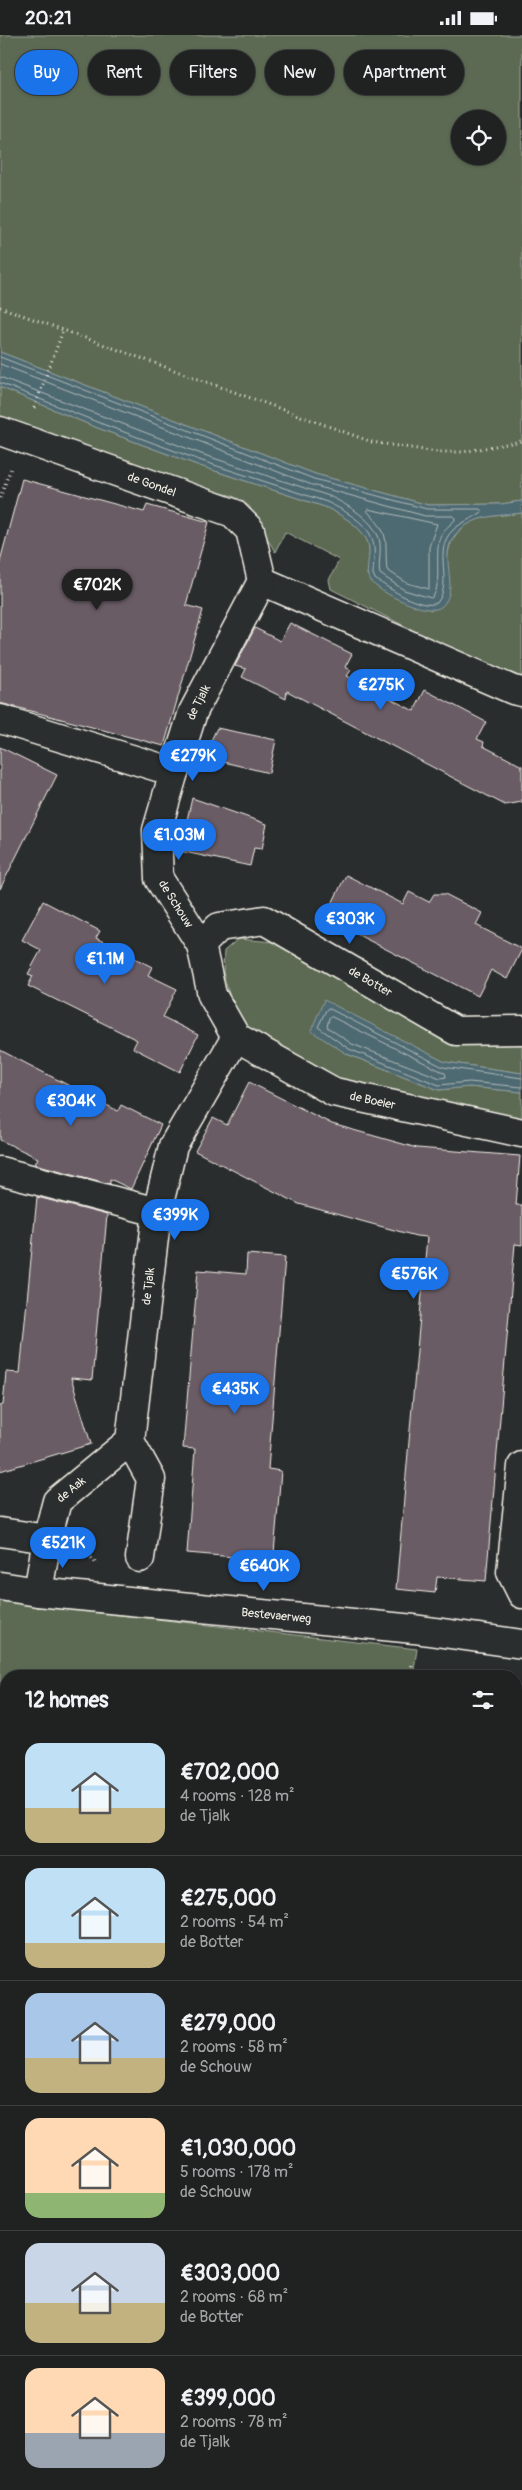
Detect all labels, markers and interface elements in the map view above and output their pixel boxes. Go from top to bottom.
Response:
text: 20:21 [25,6,72,30]
chip: Buy [15,50,78,95]
chip: Rent [88,50,160,95]
chip: Filters [170,50,255,95]
chip: New [265,50,334,95]
chip: Apartment [344,50,464,95]
map controls [451,110,506,165]
button: locate [451,110,506,165]
street label: de Gondel [125,469,178,500]
pin: €702K [62,569,132,611]
text: €702K [73,575,121,595]
pin: €275K [346,669,416,711]
text: €275K [358,675,404,695]
street label: de Tjalk [184,682,214,722]
pin: €279K [158,739,228,782]
text: €279K [170,746,216,766]
pin: €1.03M [138,819,220,861]
text: €1.03M [153,825,205,845]
street label: de Schouw [155,877,196,931]
pin: €303K [315,903,385,945]
text: €303K [326,909,375,929]
pin: €1.1M [70,943,140,985]
text: €1.1M [86,949,124,969]
street label: de Botter [346,964,395,1001]
pin: €304K [36,1085,106,1127]
street label: de Boeier [348,1089,397,1113]
text: €304K [46,1091,96,1111]
pin: €399K [140,1199,210,1241]
text: €399K [152,1205,198,1225]
pin: €576K [379,1257,449,1300]
text: €576K [391,1264,437,1284]
street label: de Tjalk [139,1267,158,1306]
pin: €435K [200,1373,270,1415]
text: €435K [211,1379,259,1399]
street label: de Aak [54,1474,89,1506]
pin: €521K [28,1527,98,1569]
text: €521K [41,1533,85,1553]
pin: €640K [229,1549,299,1592]
text: €640K [239,1556,289,1576]
street label: Bestevaerweg [241,1605,312,1627]
icon: filters [469,1686,497,1714]
text: 12 homes [25,1687,108,1714]
text: €702,000 [180,1759,279,1786]
icon: home [65,1763,125,1823]
text: 4 rooms · 128 m² [180,1786,295,1806]
text: de Tjalk [180,1806,230,1826]
text: €275,000 [180,1885,276,1912]
icon: home [65,1888,125,1948]
text: 2 rooms · 54 m² [180,1912,289,1932]
text: de Botter [180,1932,244,1952]
text: €279,000 [180,2010,276,2037]
icon: home [65,2013,125,2073]
text: 2 rooms · 58 m² [180,2037,288,2057]
text: de Schouw [180,2057,252,2077]
text: €1,030,000 [180,2135,296,2162]
icon: home [65,2138,125,2198]
text: 5 rooms · 178 m² [180,2162,293,2182]
text: de Schouw [180,2182,252,2202]
text: €303,000 [180,2260,280,2287]
icon: home [65,2263,125,2323]
text: 2 rooms · 68 m² [180,2287,288,2307]
text: de Botter [180,2307,244,2327]
text: €399,000 [180,2385,276,2412]
icon: home [65,2388,125,2448]
text: 2 rooms · 78 m² [180,2412,287,2432]
text: de Tjalk [180,2432,230,2452]

